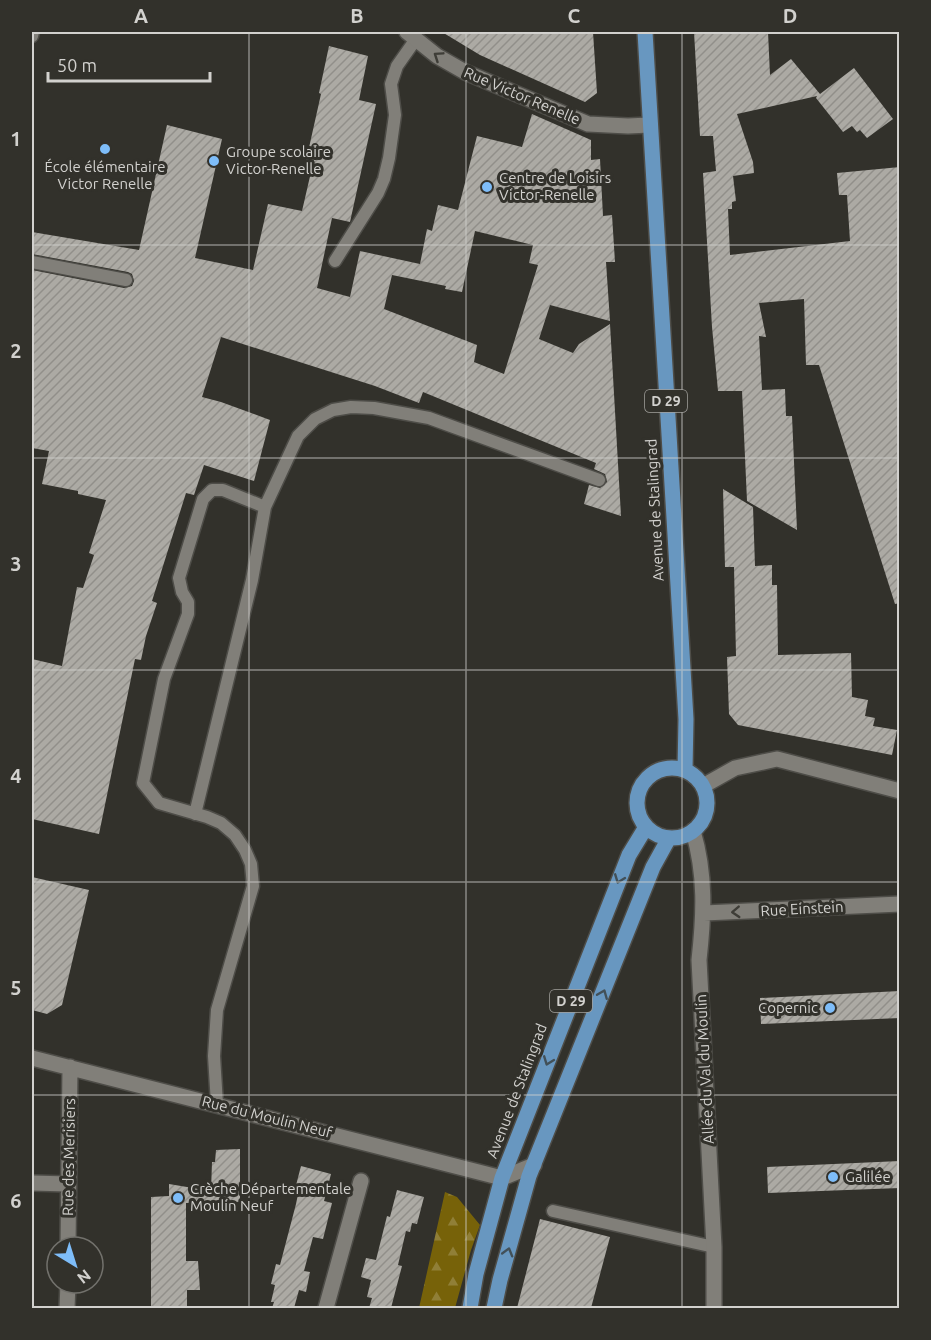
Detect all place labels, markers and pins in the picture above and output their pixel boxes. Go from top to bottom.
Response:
marker: École élémentaire Victor Renelle [98,142,112,156]
place label: Groupe scolaire Victor-Renelle [226,143,331,177]
marker: Groupe scolaire Victor-Renelle [207,154,221,168]
place label: École élémentaire Victor Renelle [44,158,166,192]
place label: Centre de Loisirs Victor-Renelle [499,169,611,203]
marker: Centre de Loisirs Victor-Renelle [480,180,494,194]
place label: Copernic [758,999,818,1016]
marker: Copernic [823,1001,837,1015]
place label: Galilée [845,1168,891,1185]
marker: Galilée [826,1170,840,1184]
place label: Crèche Départementale Moulin Neuf [190,1180,351,1214]
marker: Crèche Départementale Moulin Neuf [171,1191,185,1205]

